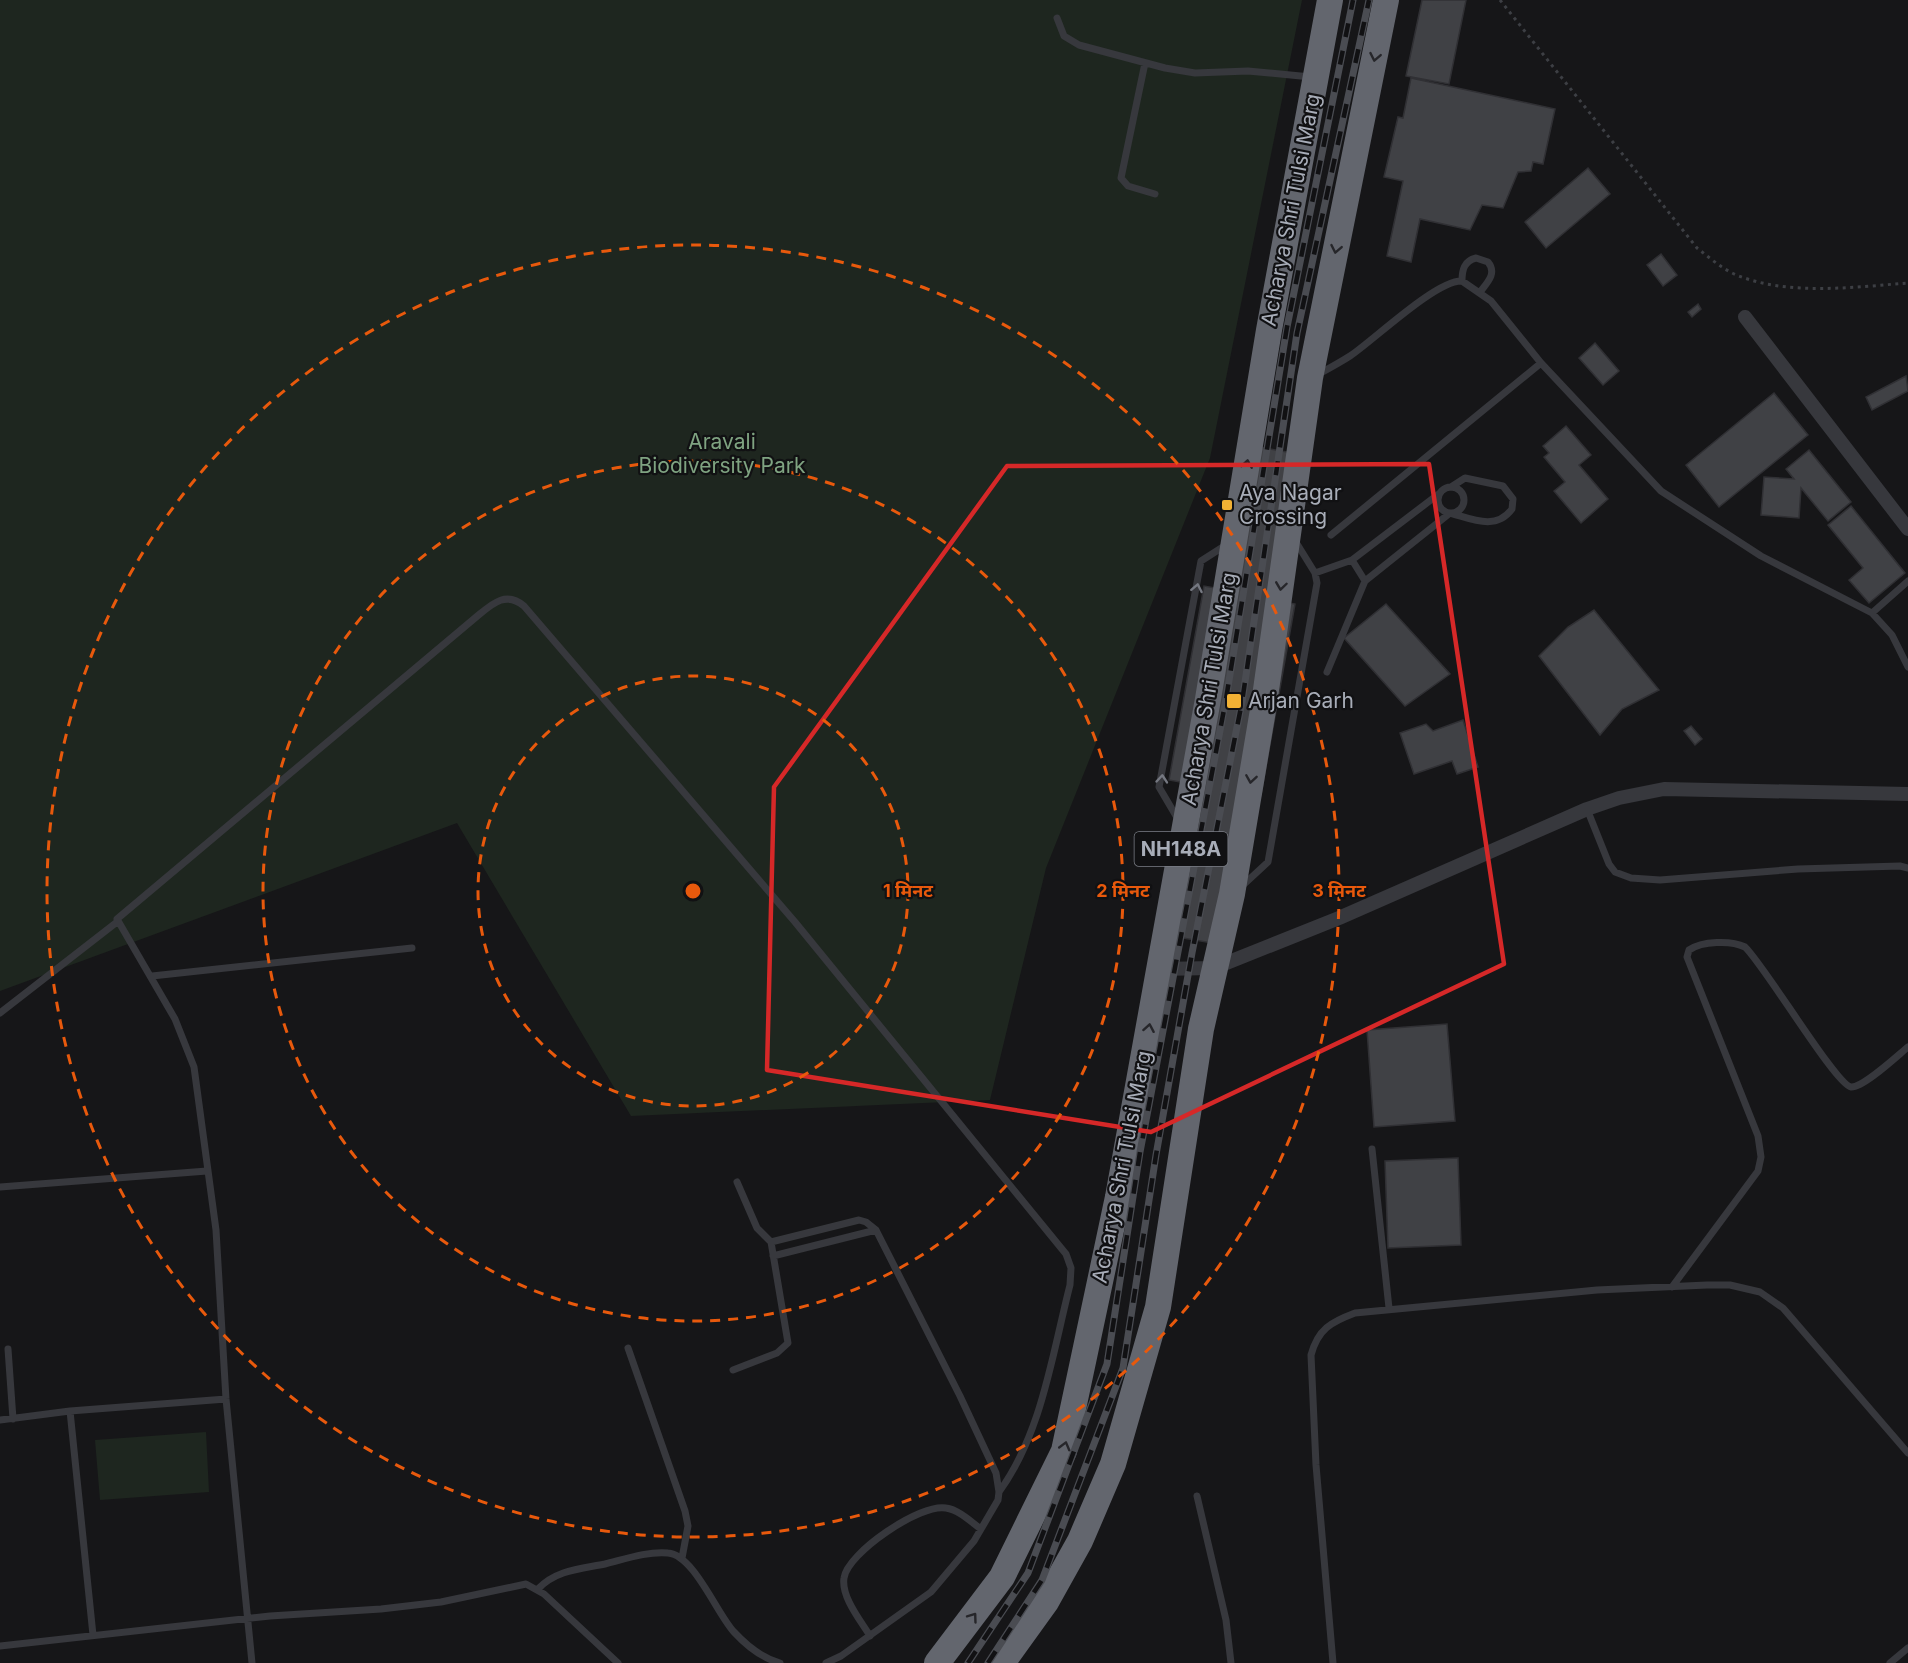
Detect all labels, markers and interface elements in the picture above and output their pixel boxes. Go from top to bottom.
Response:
one-way arrow [1369,52,1382,62]
street label: Acharya Shri Tulsi Marg [1256,92,1325,328]
one-way arrow [1330,243,1343,253]
park label: Aravali Biodiversity Park [638,429,806,478]
one-way arrow [1240,459,1252,469]
place label: Aya Nagar Crossing [1239,480,1342,529]
marker: Aya Nagar Crossing [1220,498,1234,512]
street label: Acharya Shri Tulsi Marg [1176,570,1241,807]
one-way arrow [1276,581,1288,591]
one-way arrow [1190,583,1202,592]
place label: Arjan Garh [1248,688,1354,713]
marker: Arjan Garh [1225,692,1243,710]
one-way arrow [1155,774,1168,784]
one-way arrow [1246,774,1258,783]
road number: NH148A [1134,832,1228,866]
text: 1 मिनट [883,880,933,901]
text: 2 मिनट [1096,880,1150,901]
text: 3 मिनट [1312,880,1366,901]
centre of rings [683,881,703,901]
one-way arrow [1142,1024,1155,1034]
street label: Acharya Shri Tulsi Marg [1087,1049,1156,1285]
one-way arrow [1057,1441,1070,1451]
one-way arrow [966,1613,977,1624]

